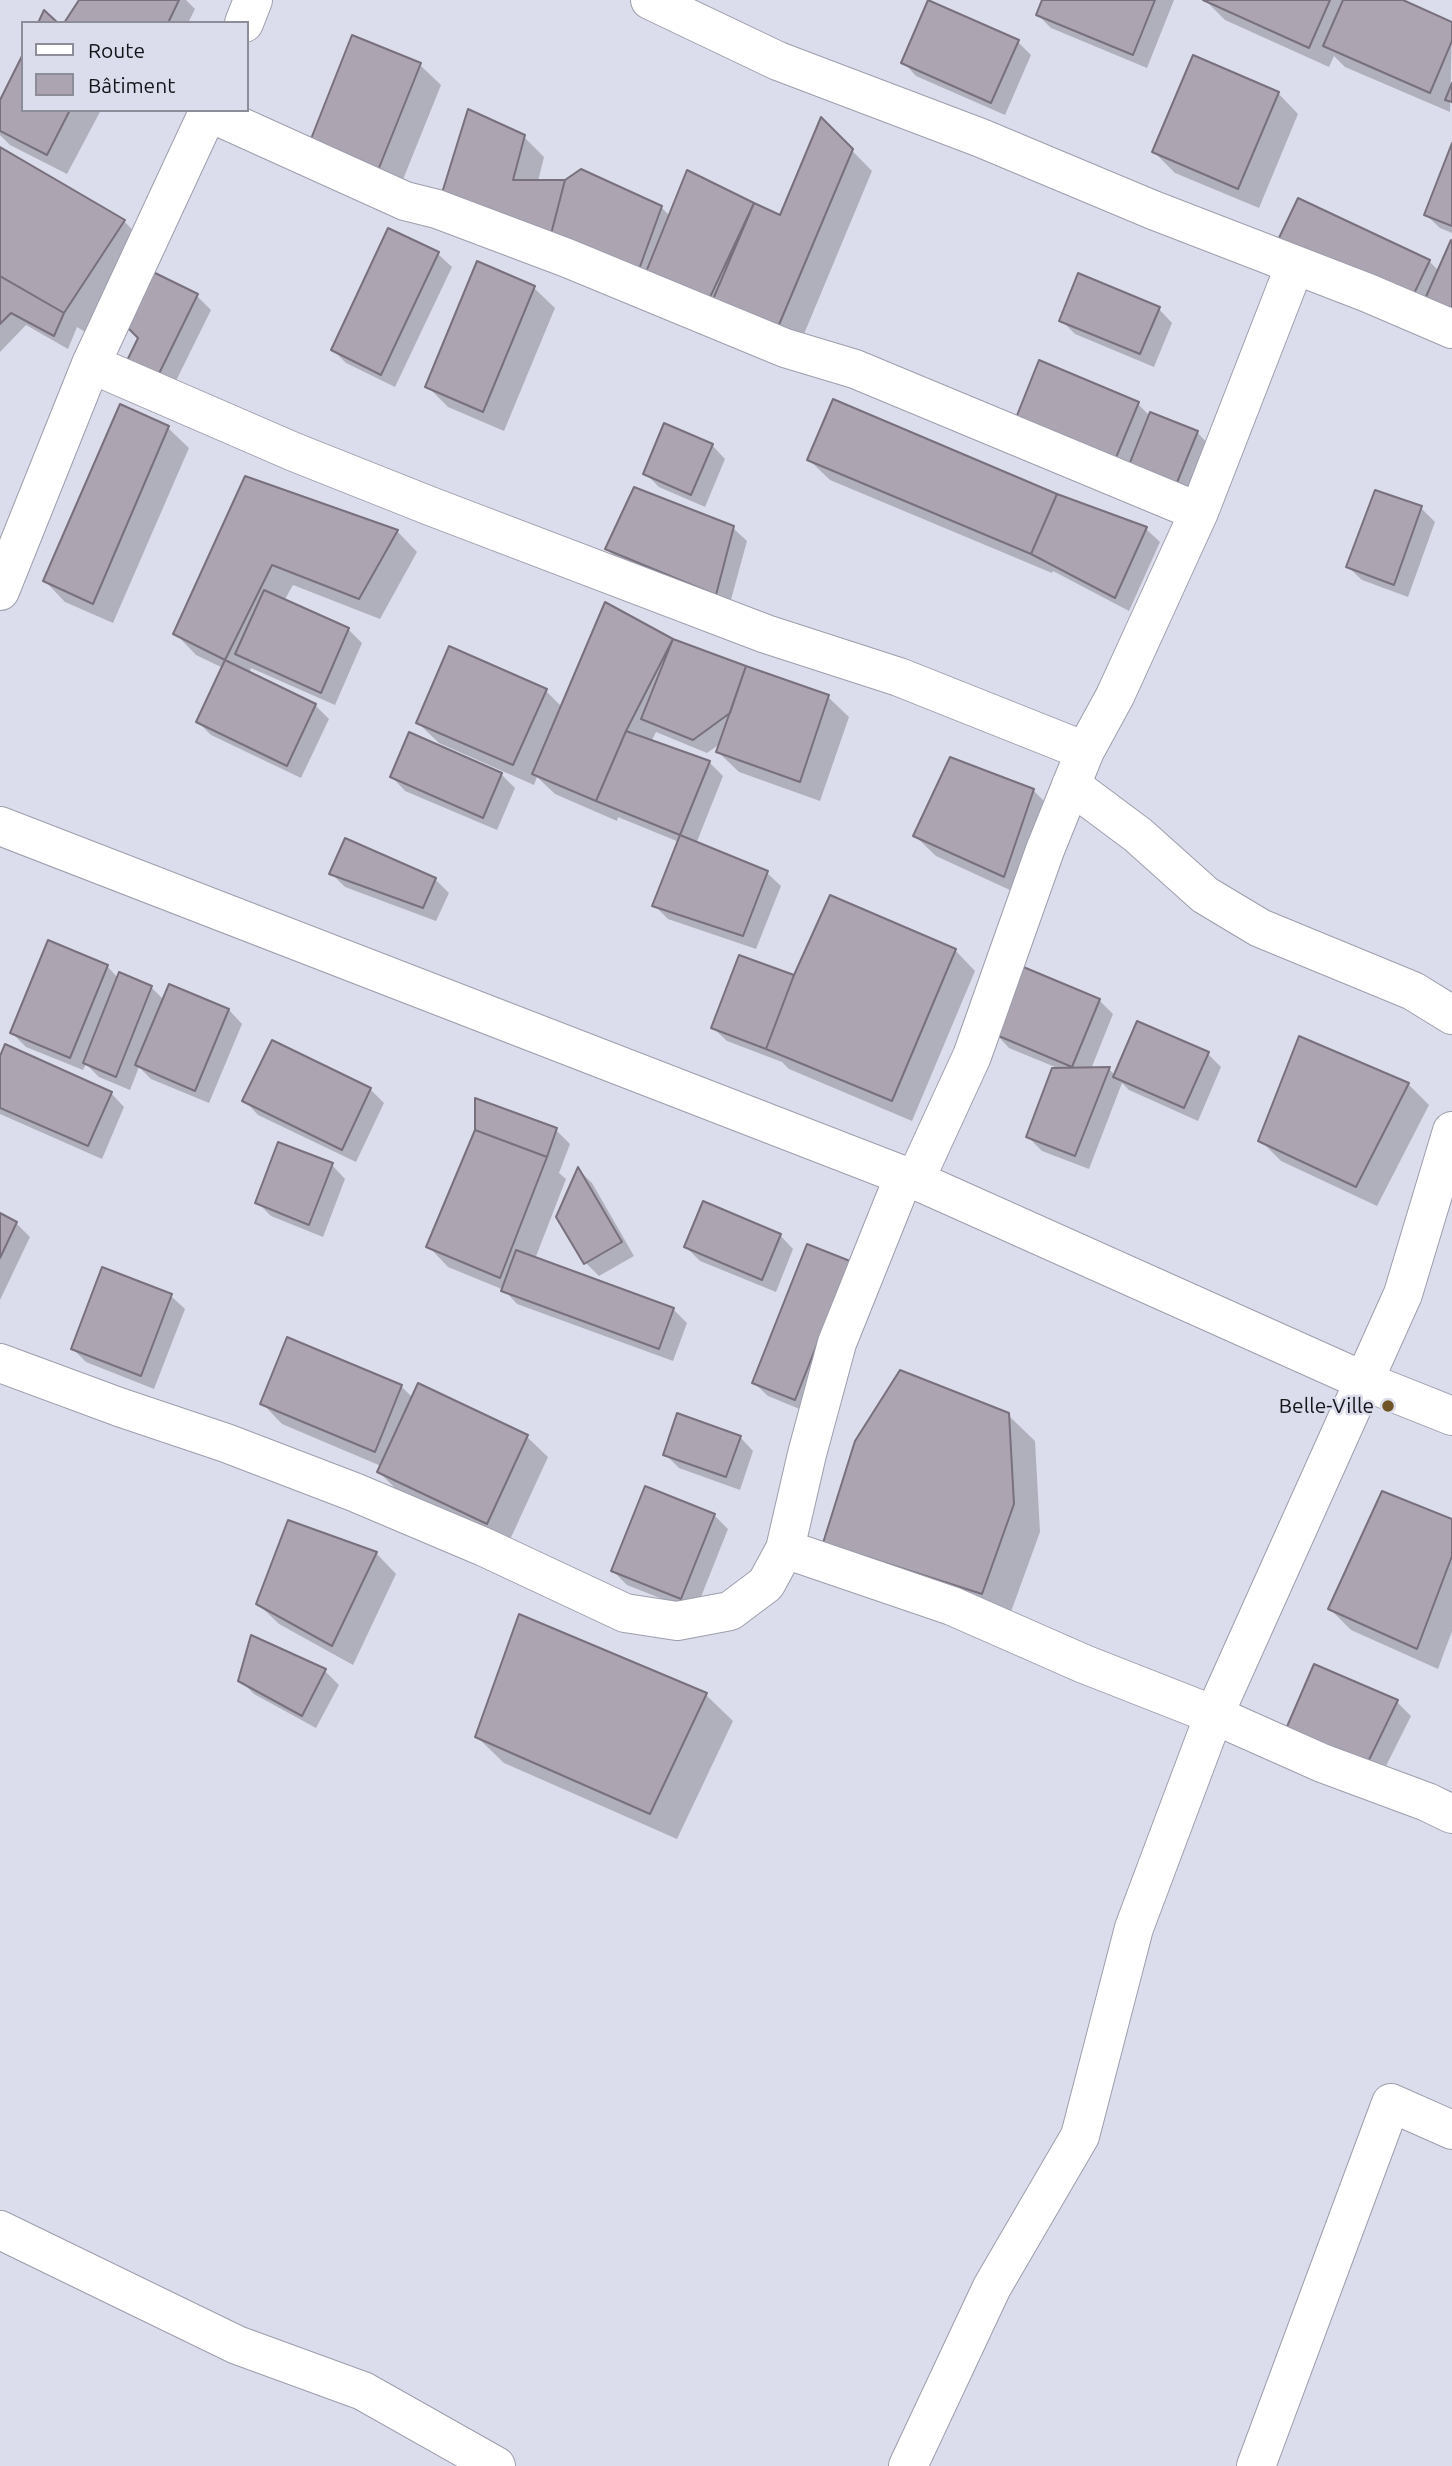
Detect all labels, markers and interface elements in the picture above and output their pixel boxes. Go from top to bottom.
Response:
legend [21,21,248,112]
text: Route [88,38,145,62]
text: Bâtiment [88,73,175,97]
place label: Belle-Ville [1279,1393,1374,1419]
marker: Belle-Ville [1380,1398,1396,1414]

